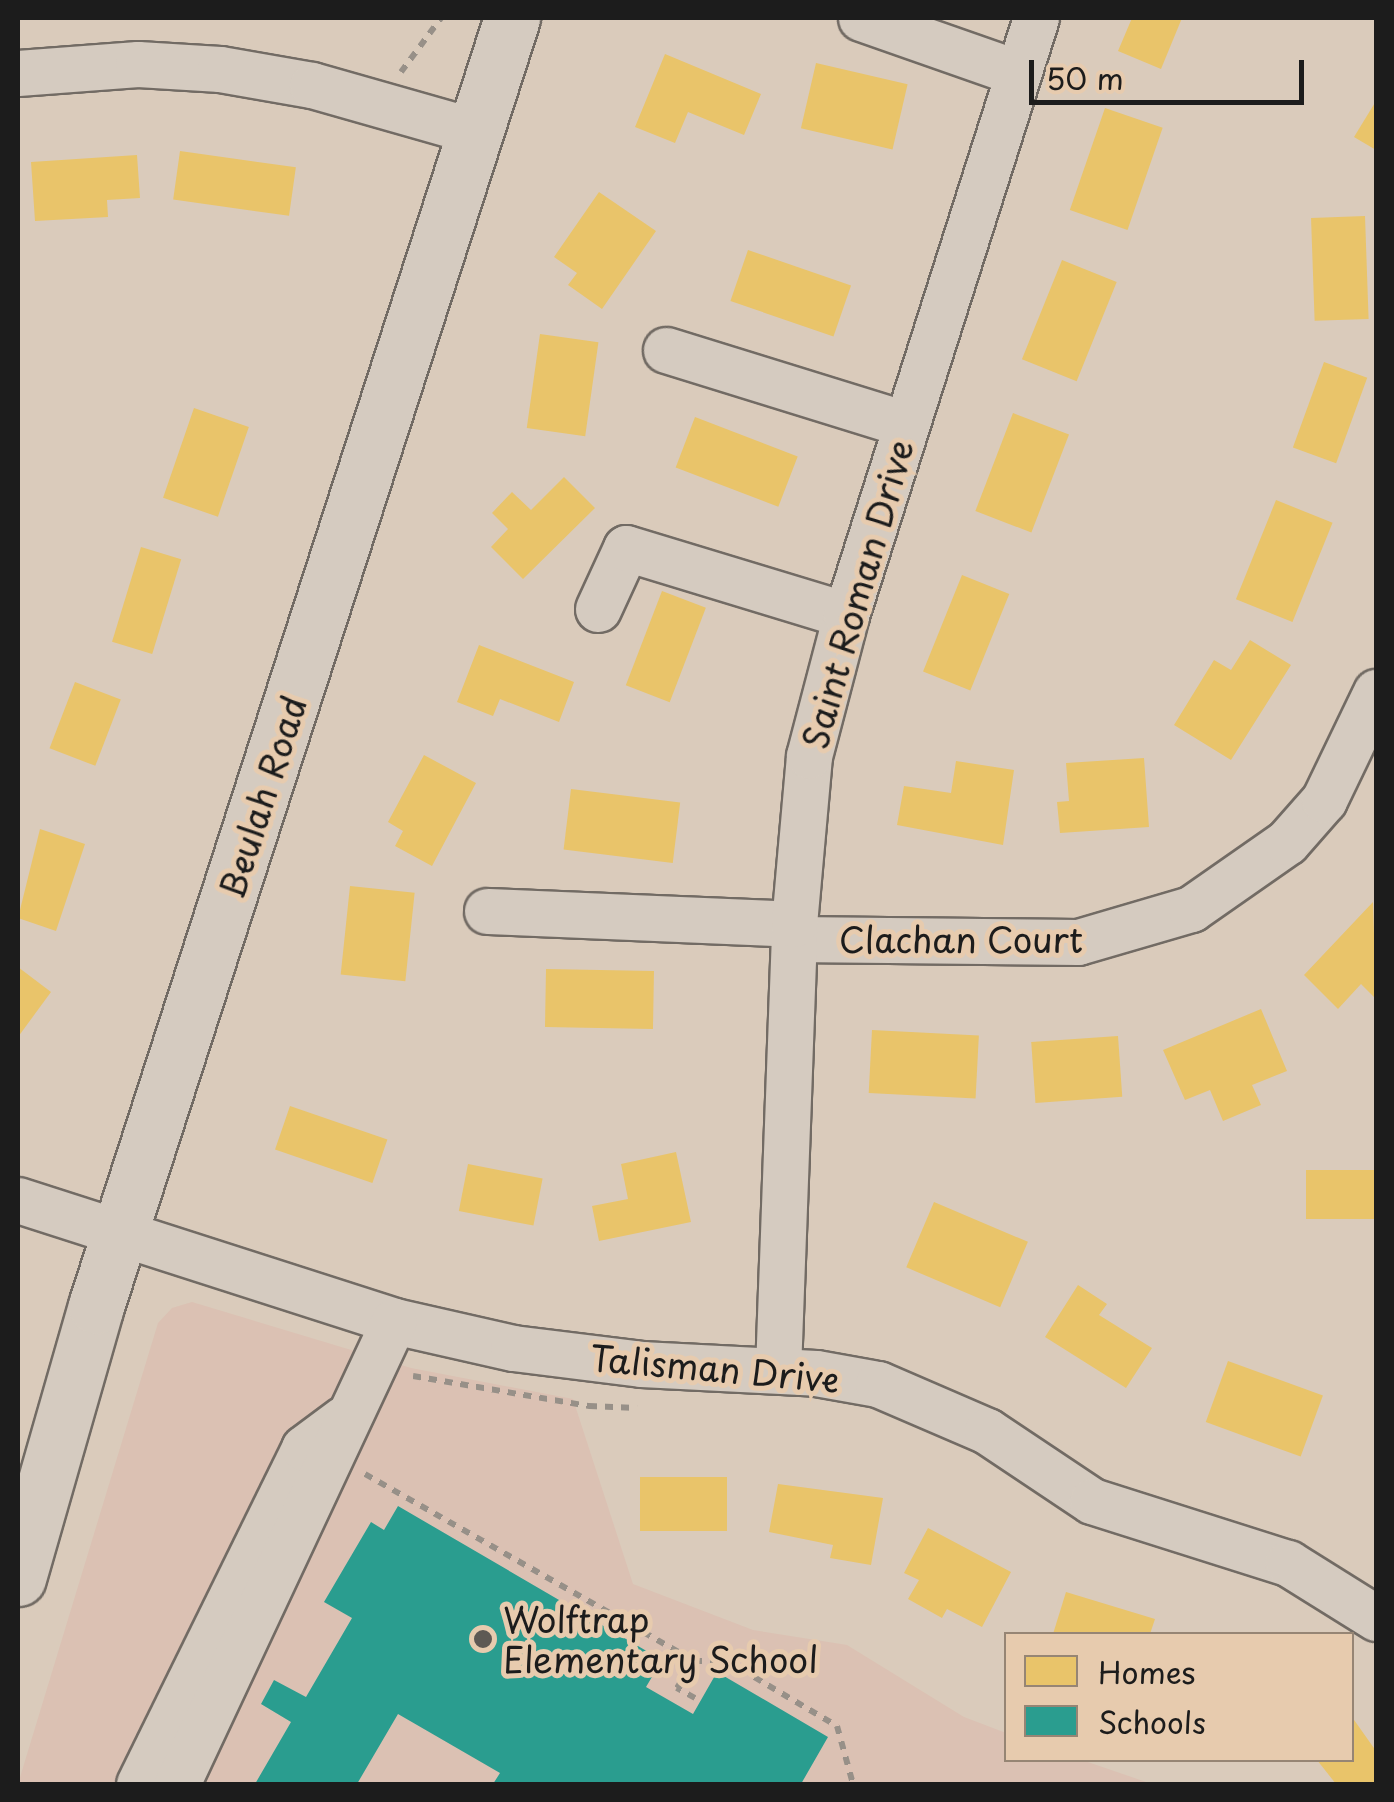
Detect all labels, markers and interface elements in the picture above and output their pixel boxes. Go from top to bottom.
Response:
scale bar [1034,40,1309,102]
text: 50 m [1046,55,1124,100]
street label: Saint Roman Drive [793,436,921,752]
street label: Beulah Road [209,690,315,904]
street label: Clachan Court [839,918,1083,960]
street label: Talisman Drive [588,1336,842,1400]
place label: Wolftrap Elementary School [503,1598,818,1680]
marker: Wolftrap Elementary School [472,1628,494,1650]
legend [1004,1632,1354,1762]
text: Homes [1098,1649,1195,1694]
text: Schools [1098,1699,1206,1744]

